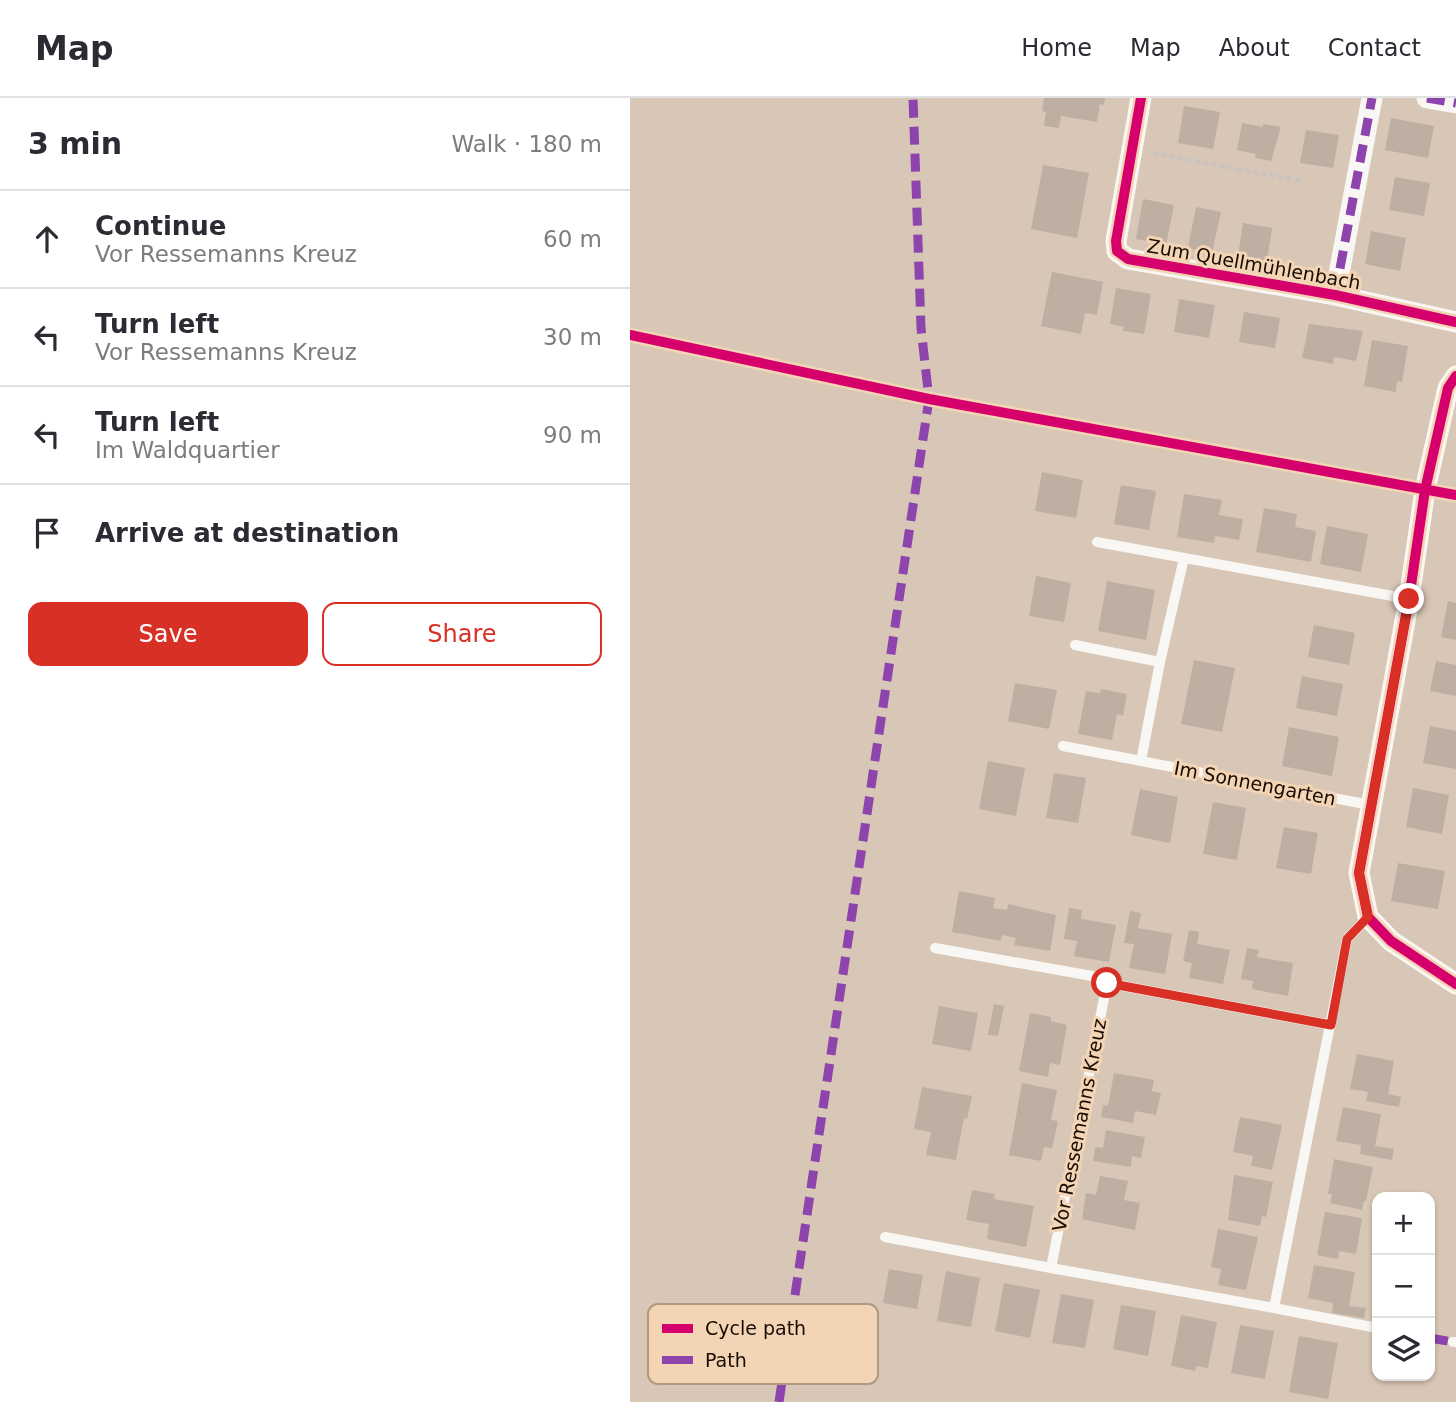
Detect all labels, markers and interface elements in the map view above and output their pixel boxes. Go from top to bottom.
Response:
text: Map [35,29,114,68]
text: Home [1021,34,1092,62]
text: Map [1130,34,1181,62]
text: About [1219,34,1290,62]
text: Contact [1328,34,1421,62]
text: 3 min [28,126,122,161]
text: Walk · 180 m [451,131,602,157]
text: Continue [95,211,226,241]
icon: ahead [28,220,66,258]
text: 60 m [543,226,602,252]
street label: Zum Quellmühlenbach [1145,234,1363,294]
text: Vor Ressemanns Kreuz [95,241,357,267]
text: Turn left [95,309,219,339]
icon: left [28,318,66,356]
text: 30 m [543,324,602,350]
text: Vor Ressemanns Kreuz [95,339,357,365]
text: Turn left [95,407,219,437]
icon: left [28,416,66,454]
text: 90 m [543,422,602,448]
text: Im Waldquartier [95,437,280,463]
icon: arrive [28,514,66,552]
text: Arrive at destination [95,518,399,548]
route end [1393,583,1424,614]
button: Save [28,602,308,666]
button: Share [322,602,602,666]
street label: Im Sonnengarten [1172,757,1338,809]
route start [1091,967,1122,998]
street label: Vor Ressemanns Kreuz [1048,1017,1110,1233]
map controls [1372,1192,1435,1381]
button: + [1372,1192,1435,1255]
button: − [1372,1255,1435,1318]
legend [648,1304,878,1384]
text: Cycle path [705,1317,806,1339]
button: layers [1372,1318,1435,1381]
text: Path [705,1349,747,1371]

